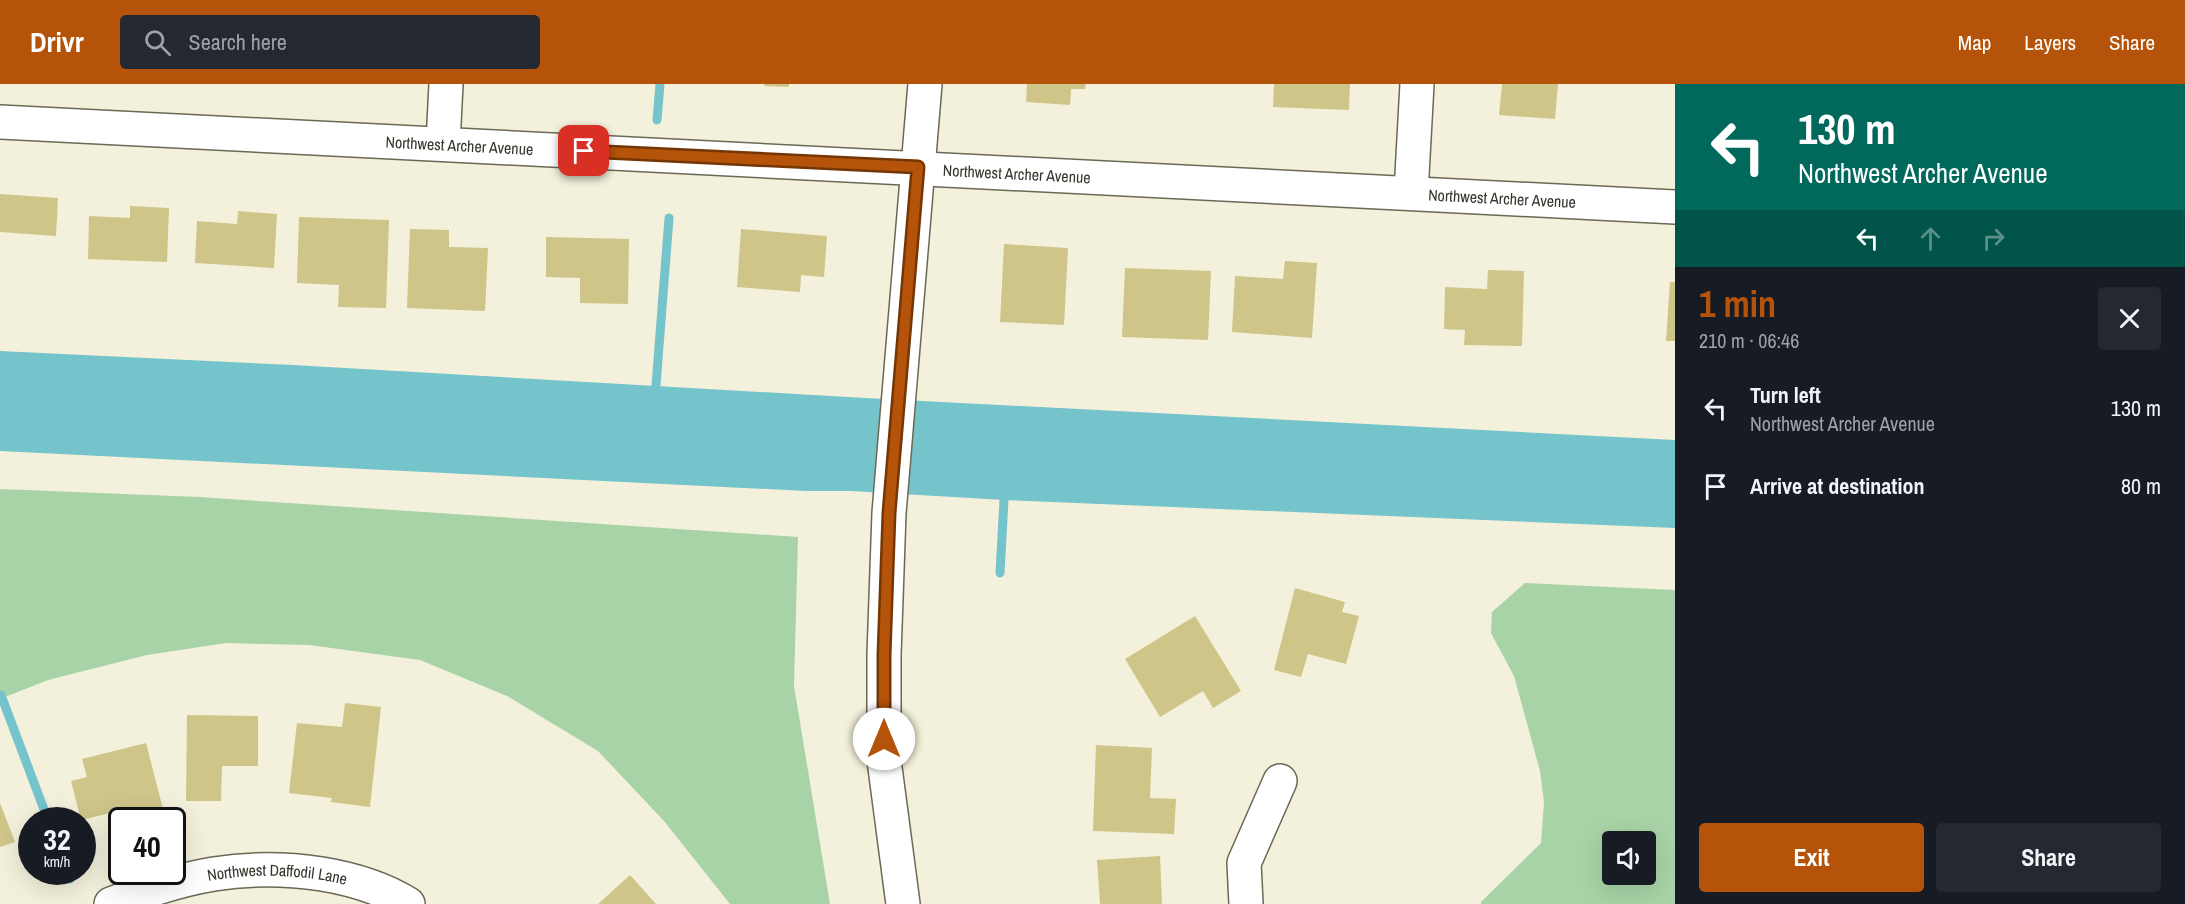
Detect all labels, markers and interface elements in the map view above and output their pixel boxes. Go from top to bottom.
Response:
search box [120,15,540,69]
text: Drivr [30,23,84,61]
icon: search [141,26,174,59]
text: Search here [189,27,287,57]
text: Map [1958,28,1991,57]
text: Layers [2024,28,2076,57]
text: Share [2109,28,2155,57]
text: 130 m [1798,101,1896,157]
icon: left [1699,108,1777,186]
pin [558,125,609,176]
street label: Northwest Archer Avenue [385,131,534,160]
icon: arrive [567,134,600,167]
text: Northwest Archer Avenue [1798,155,2047,191]
street label: Northwest Archer Avenue [942,159,1091,188]
street label: Northwest Archer Avenue [1428,183,1576,213]
icon: left [1851,222,1884,255]
icon: ahead [1914,222,1947,255]
icon: right [1977,222,2010,255]
text: 1 min [1699,280,1776,328]
button: close [2098,287,2161,350]
text: 210 m · 06:46 [1699,327,1799,354]
text: Turn left [1750,380,1821,410]
icon: left [1699,392,1732,425]
text: 130 m [2111,393,2161,423]
text: Northwest Archer Avenue [1750,410,1935,437]
icon: arrive [1699,470,1732,503]
text: Arrive at destination [1750,471,1924,501]
text: 80 m [2121,471,2161,501]
position arrow [852,707,916,771]
speed limit sign: 40 [108,807,186,885]
text: 32 [43,819,71,859]
button: Exit [1699,823,1924,892]
button: Share [1936,823,2161,892]
map controls [1602,831,1656,885]
button: sound [1602,831,1656,885]
text: km/h [44,851,70,872]
street label: Northwest Daffodil Lane [205,859,349,890]

